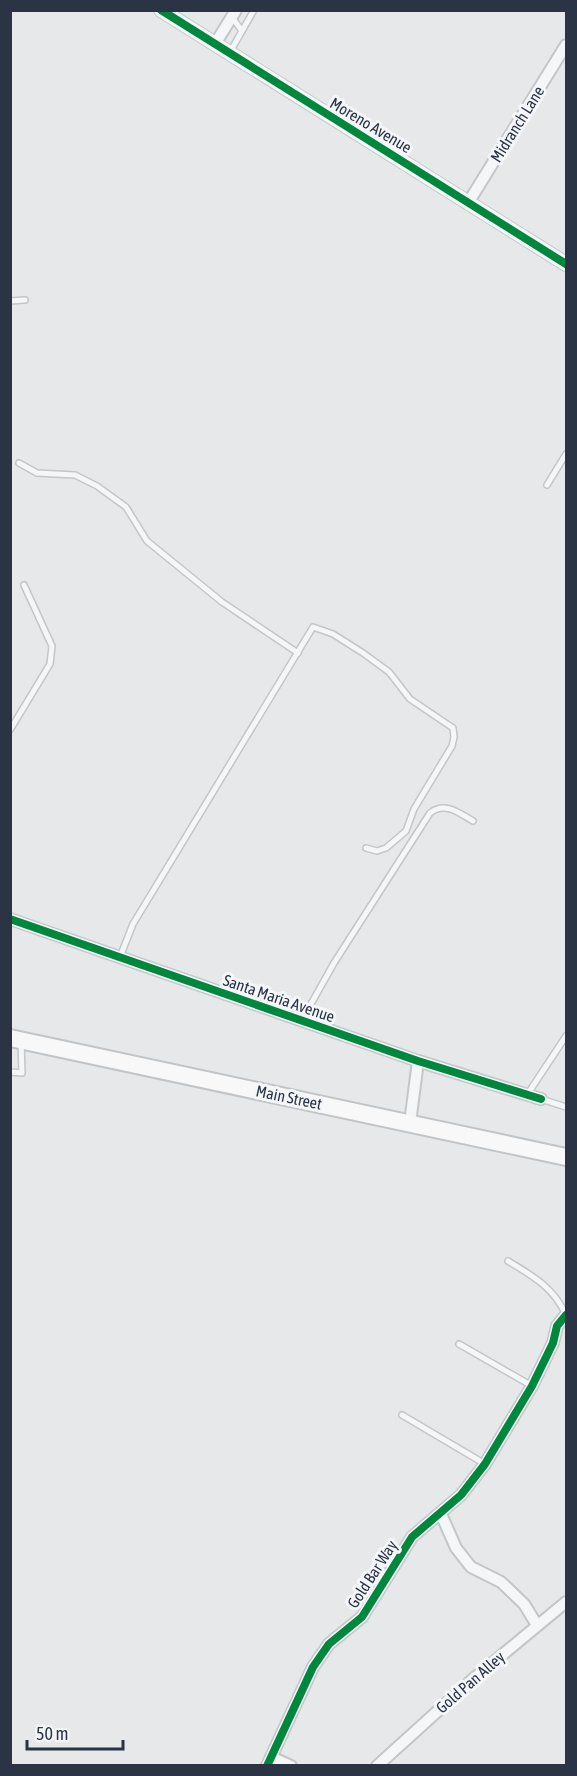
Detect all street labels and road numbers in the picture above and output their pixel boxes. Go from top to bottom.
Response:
street label: Midranch Lane [487,83,547,165]
street label: Moreno Avenue [327,94,415,156]
street label: Santa Maria Avenue [221,971,337,1025]
street label: Main Street [254,1081,324,1113]
street label: Gold Bar Way [343,1536,402,1612]
street label: Gold Pan Alley [432,1647,509,1717]

